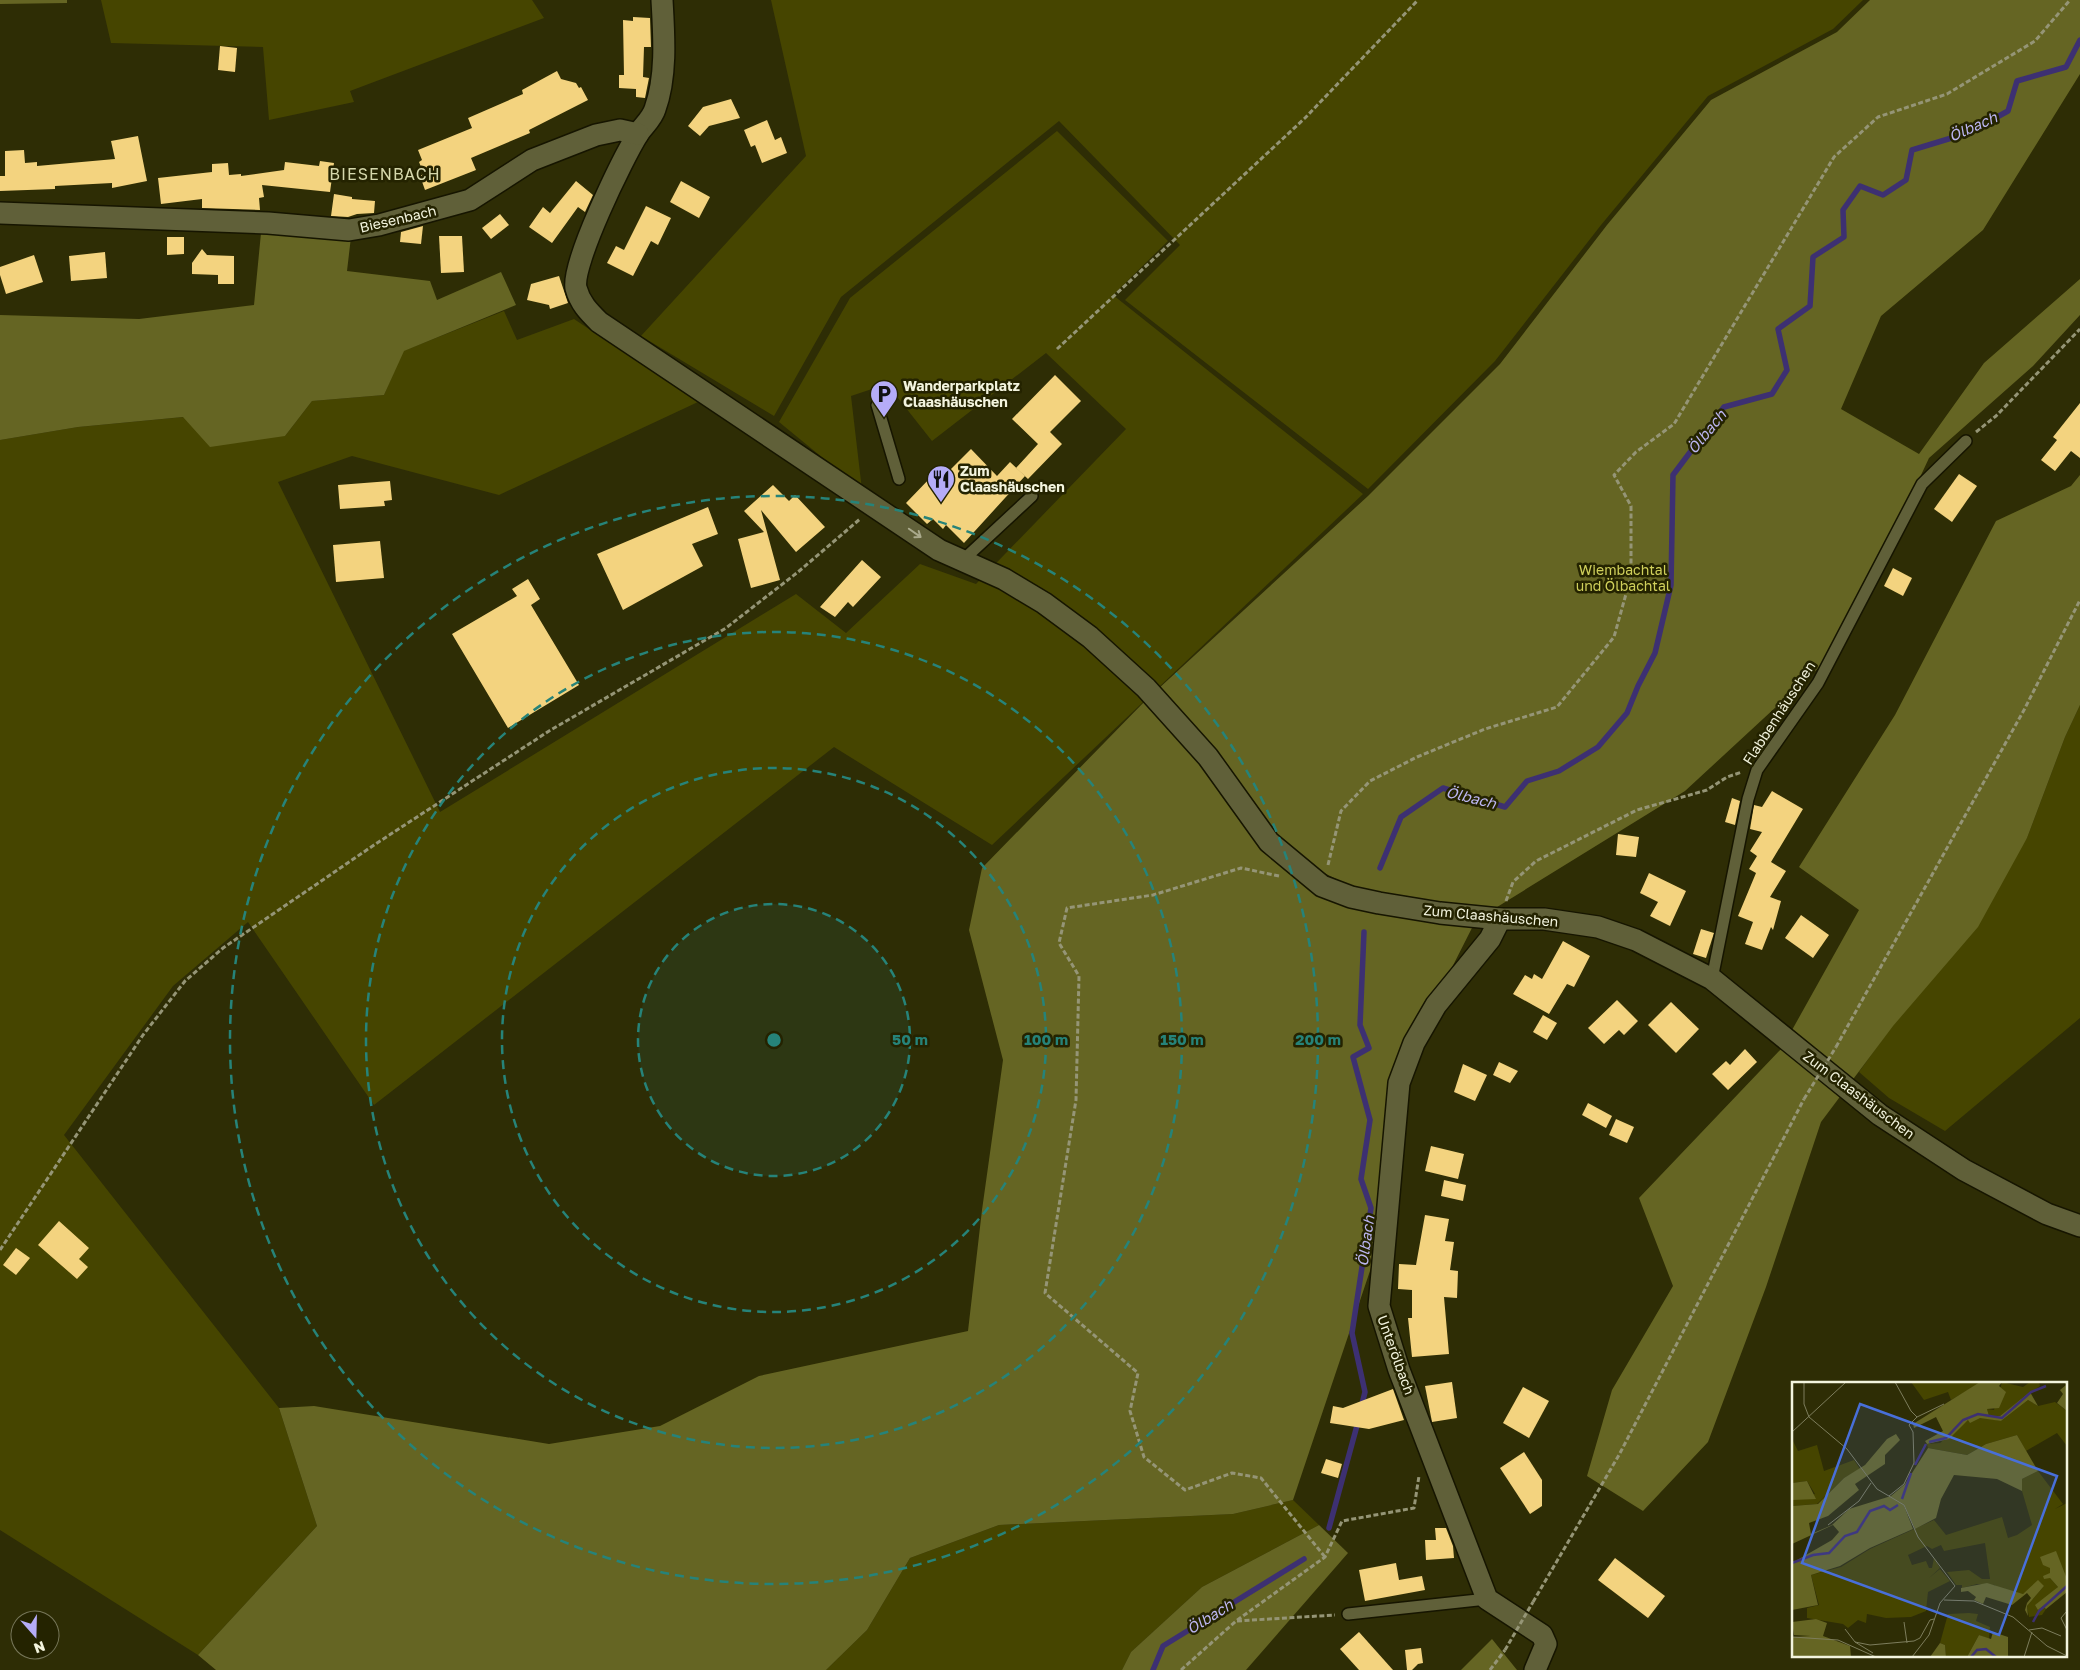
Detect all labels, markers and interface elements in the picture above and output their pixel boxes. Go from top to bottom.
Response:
water label: Ölbach [1946,107,2000,145]
district label: BIESENBACH [329,164,441,184]
street label: Biesenbach [358,201,438,236]
place label: Wanderparkplatz Claashäuschen [903,377,1020,410]
parking icon: Wanderparkplatz Claashäuschen [869,379,899,418]
water label: Ölbach [1683,405,1730,457]
place label: Zum Claashäuschen [960,462,1065,495]
restaurant icon: Zum Claashäuschen [926,464,956,503]
one-way arrow [908,528,922,538]
park label: Wiembachtal und Ölbachtal [1576,561,1670,594]
street label: Flabbenhäuschen [1739,658,1818,768]
water label: Ölbach [1444,782,1499,812]
street label: Zum Claashäuschen [1423,901,1559,930]
text: 50 m [892,1030,928,1048]
text: 100 m [1024,1030,1068,1048]
text: 150 m [1160,1030,1204,1048]
text: 200 m [1295,1030,1341,1048]
centre of rings [765,1031,783,1049]
street label: Zum Claashäuschen [1800,1047,1918,1142]
water label: Ölbach [1353,1214,1378,1267]
street label: Unterölbach [1374,1313,1419,1397]
inset map [1792,1382,2068,1658]
water label: Ölbach [1183,1595,1237,1637]
north arrow [10,1610,60,1660]
text: N [32,1638,48,1657]

